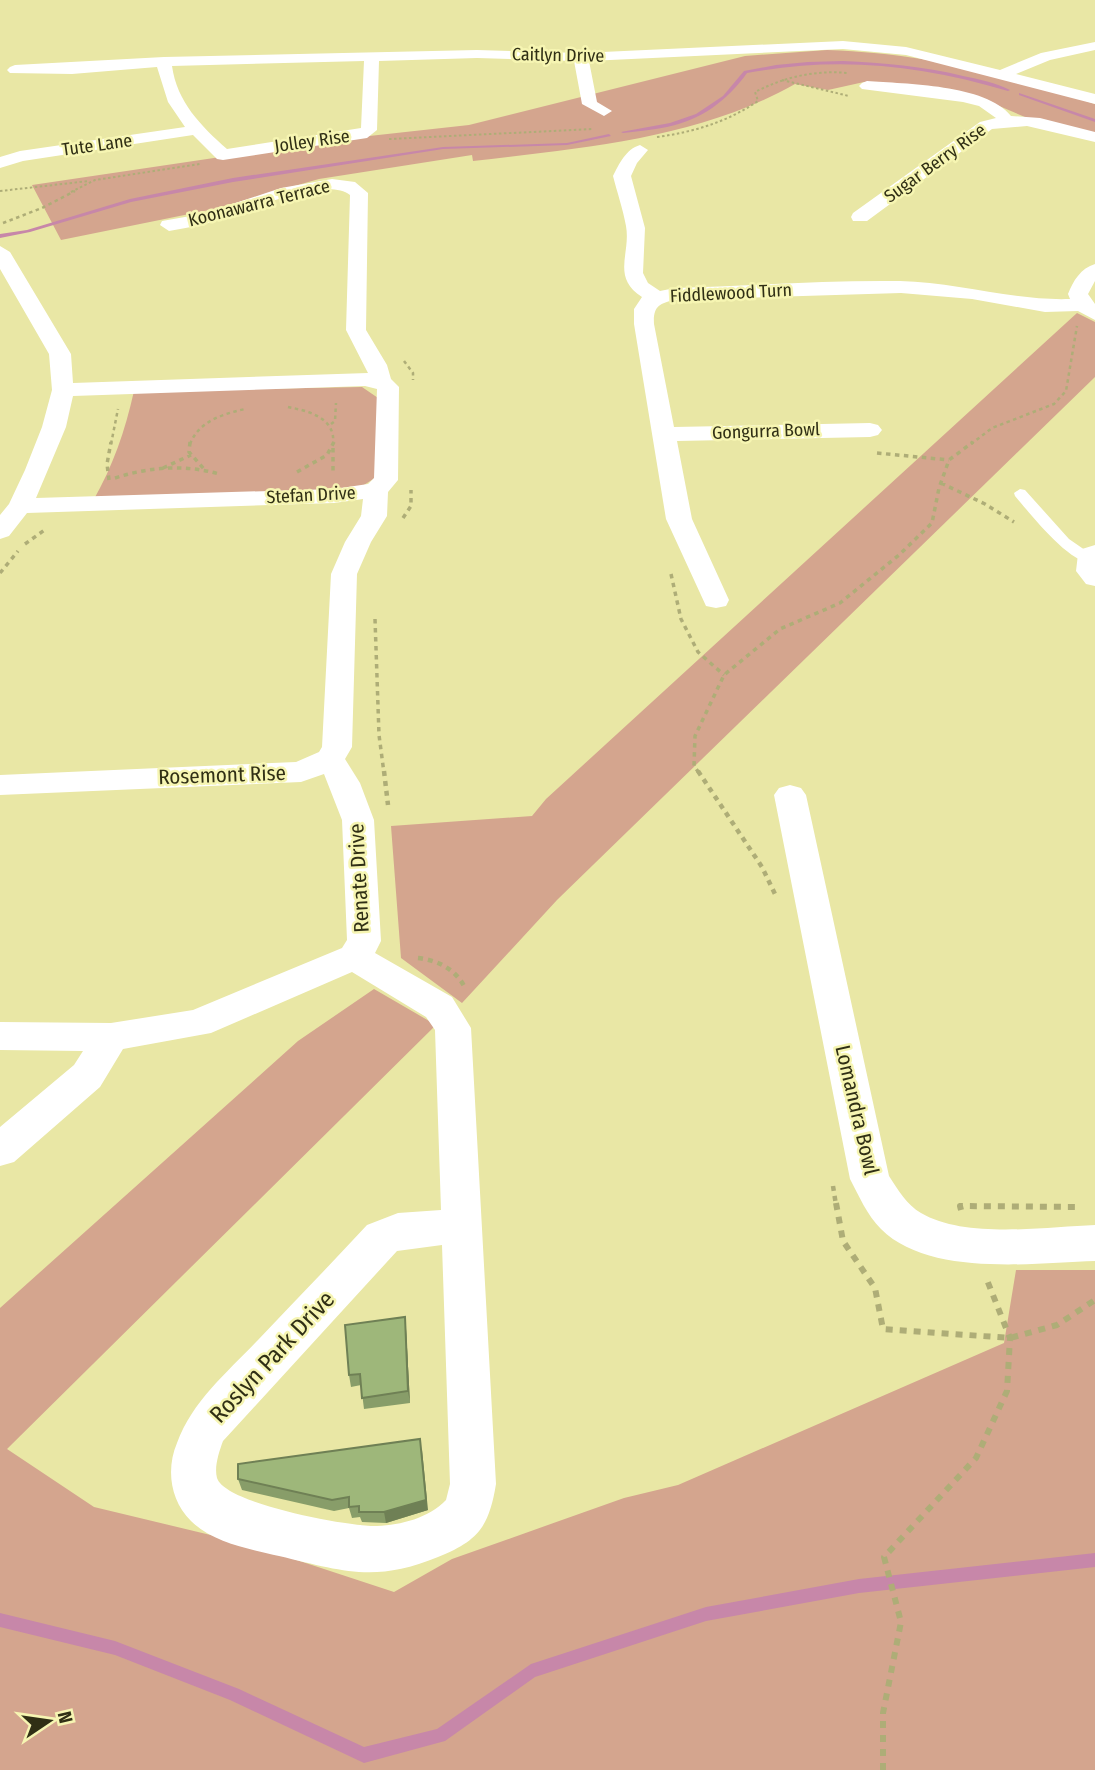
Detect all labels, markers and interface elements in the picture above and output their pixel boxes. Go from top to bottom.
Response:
street label: Caitlyn Drive [512,43,605,67]
street label: Sugar Berry Rise [880,119,990,207]
street label: Jolley Rise [273,125,351,157]
street label: Tute Lane [60,129,134,161]
street label: Koonawarra Terrace [186,175,332,231]
street label: Fiddlewood Turn [669,279,793,307]
street label: Gongurra Bowl [712,418,821,444]
street label: Stefan Drive [266,482,356,508]
street label: Rosemont Rise [158,760,286,790]
street label: Renate Drive [343,823,375,933]
street label: Lomandra Bowl [829,1043,885,1178]
street label: Roslyn Park Drive [204,1285,340,1429]
north arrow [14,1686,84,1756]
text: N [53,1709,78,1725]

